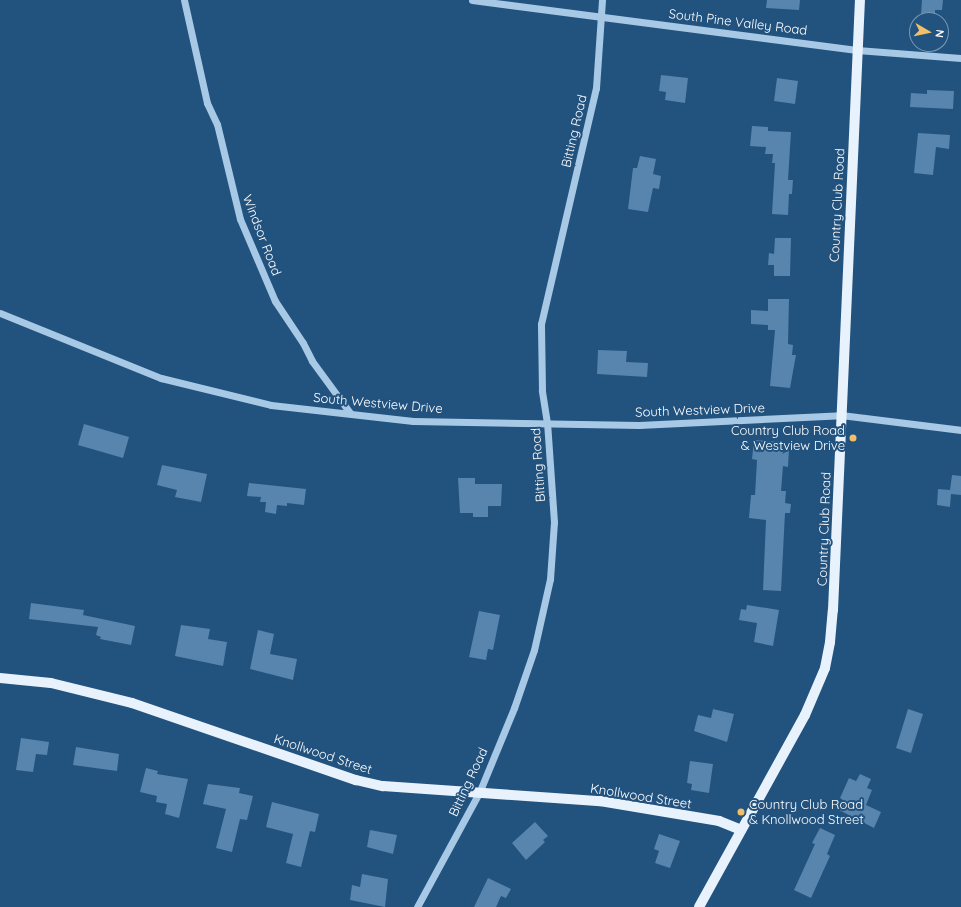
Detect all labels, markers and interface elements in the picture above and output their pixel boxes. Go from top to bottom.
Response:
street label: South Pine Valley Road [668,6,808,38]
north arrow [909,12,949,52]
text: N [932,29,947,39]
street label: Bitting Road [558,93,590,169]
street label: Country Club Road [826,148,848,262]
street label: Windsor Road [239,192,285,278]
street label: South Westview Drive [313,390,443,416]
street label: South Westview Drive [635,400,765,420]
place label: Country Club Road & Westview Drive [731,423,845,454]
street label: Bitting Road [528,427,548,503]
marker: Country Club Road & Westview Drive [848,433,858,443]
street label: Country Club Road [814,472,834,586]
street label: Knollwood Street [272,731,374,777]
street label: Bitting Road [445,745,491,819]
street label: Knollwood Street [589,780,693,812]
place label: Country Club Road & Knollwood Street [749,797,864,828]
marker: Country Club Road & Knollwood Street [736,807,746,817]

